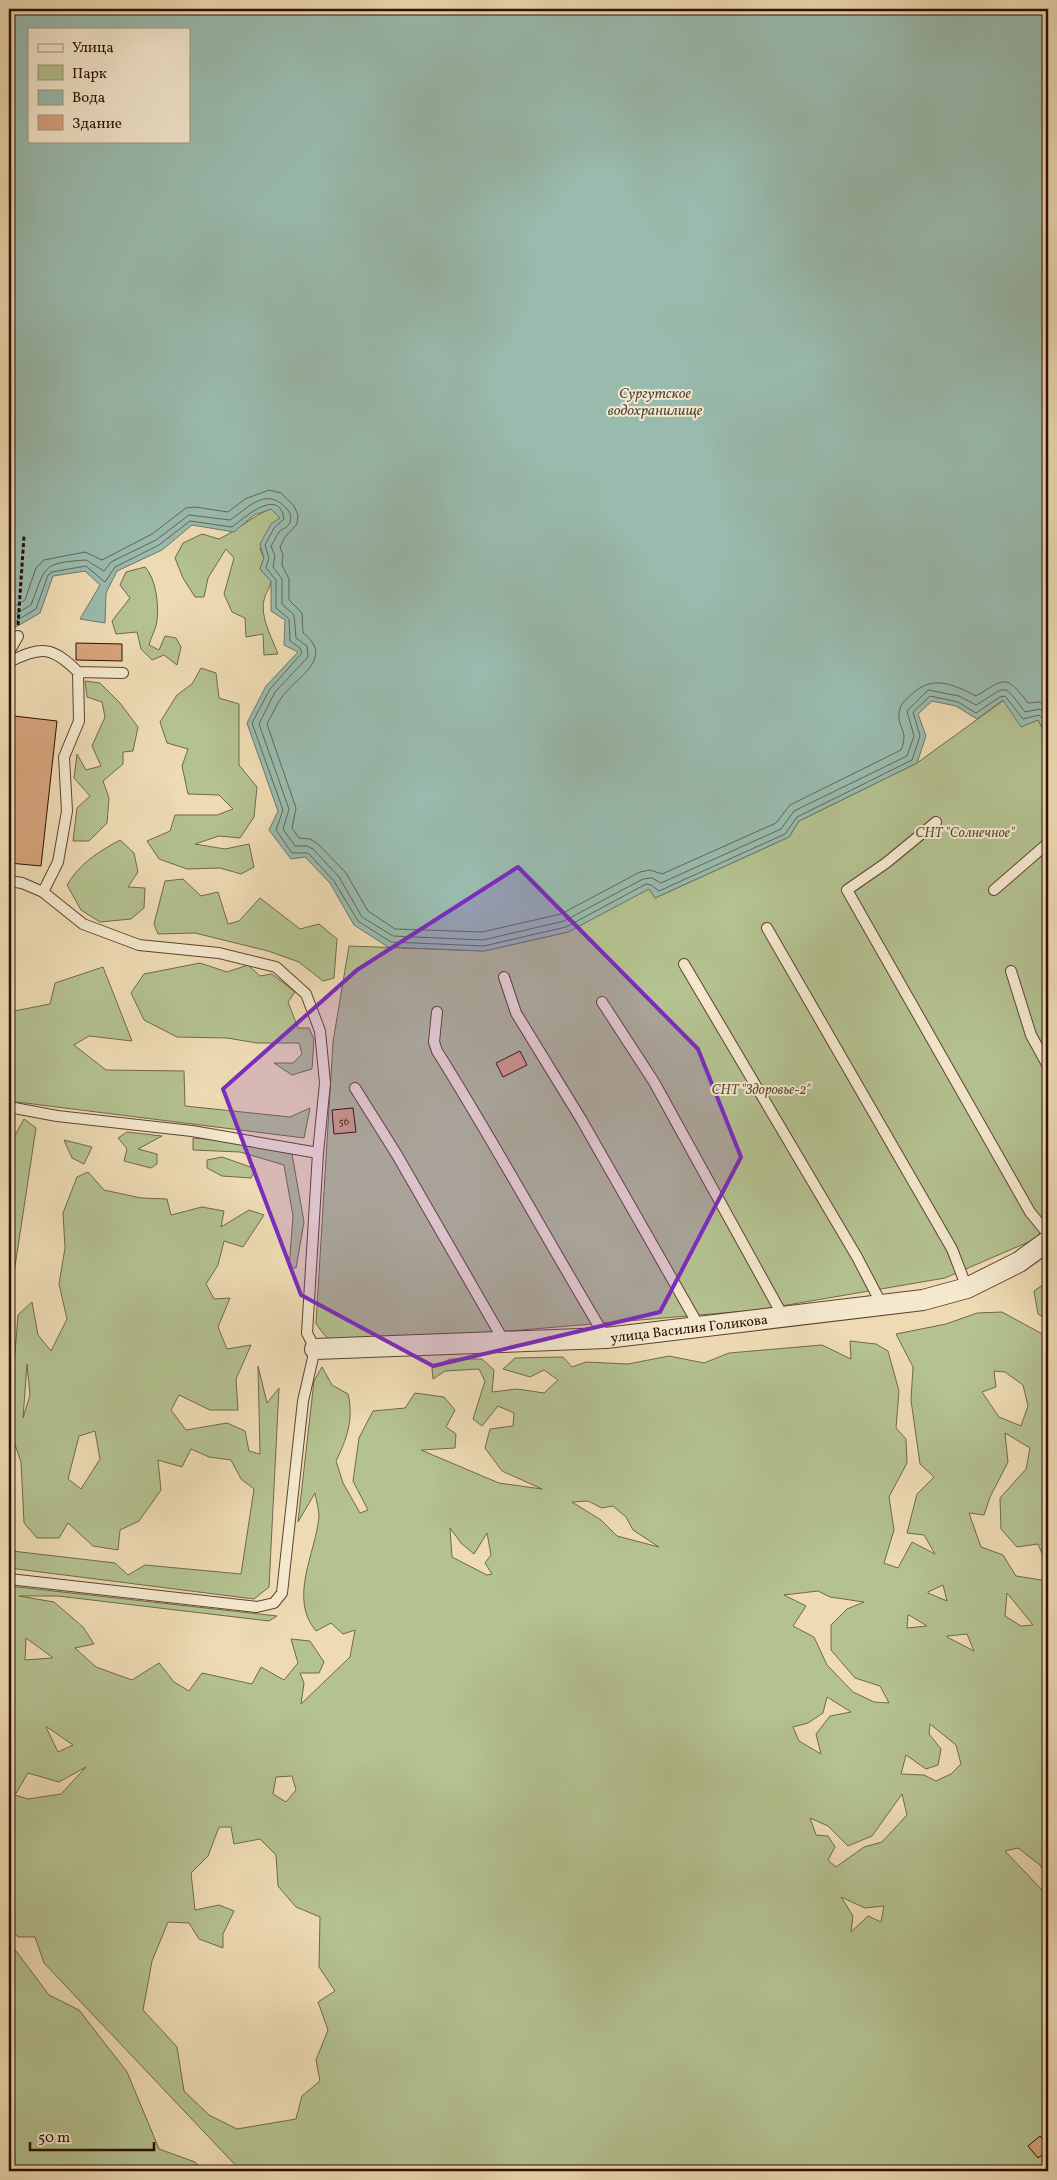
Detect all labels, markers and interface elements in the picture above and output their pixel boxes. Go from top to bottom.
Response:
legend [28,28,190,142]
text: Улица [72,38,114,59]
text: Парк [72,64,107,85]
text: Вода [72,88,105,109]
text: Здание [72,114,122,135]
water label: Сургутское водохранилище [608,384,703,422]
park label: СНТ "Солнечное" [915,824,1016,843]
park label: СНТ "Здоровье-2" [711,1081,812,1100]
house number: 56 [339,1115,350,1130]
street label: улица Василия Голикова [610,1311,769,1348]
scale bar [30,2120,154,2152]
text: 50 m [38,2128,70,2149]

